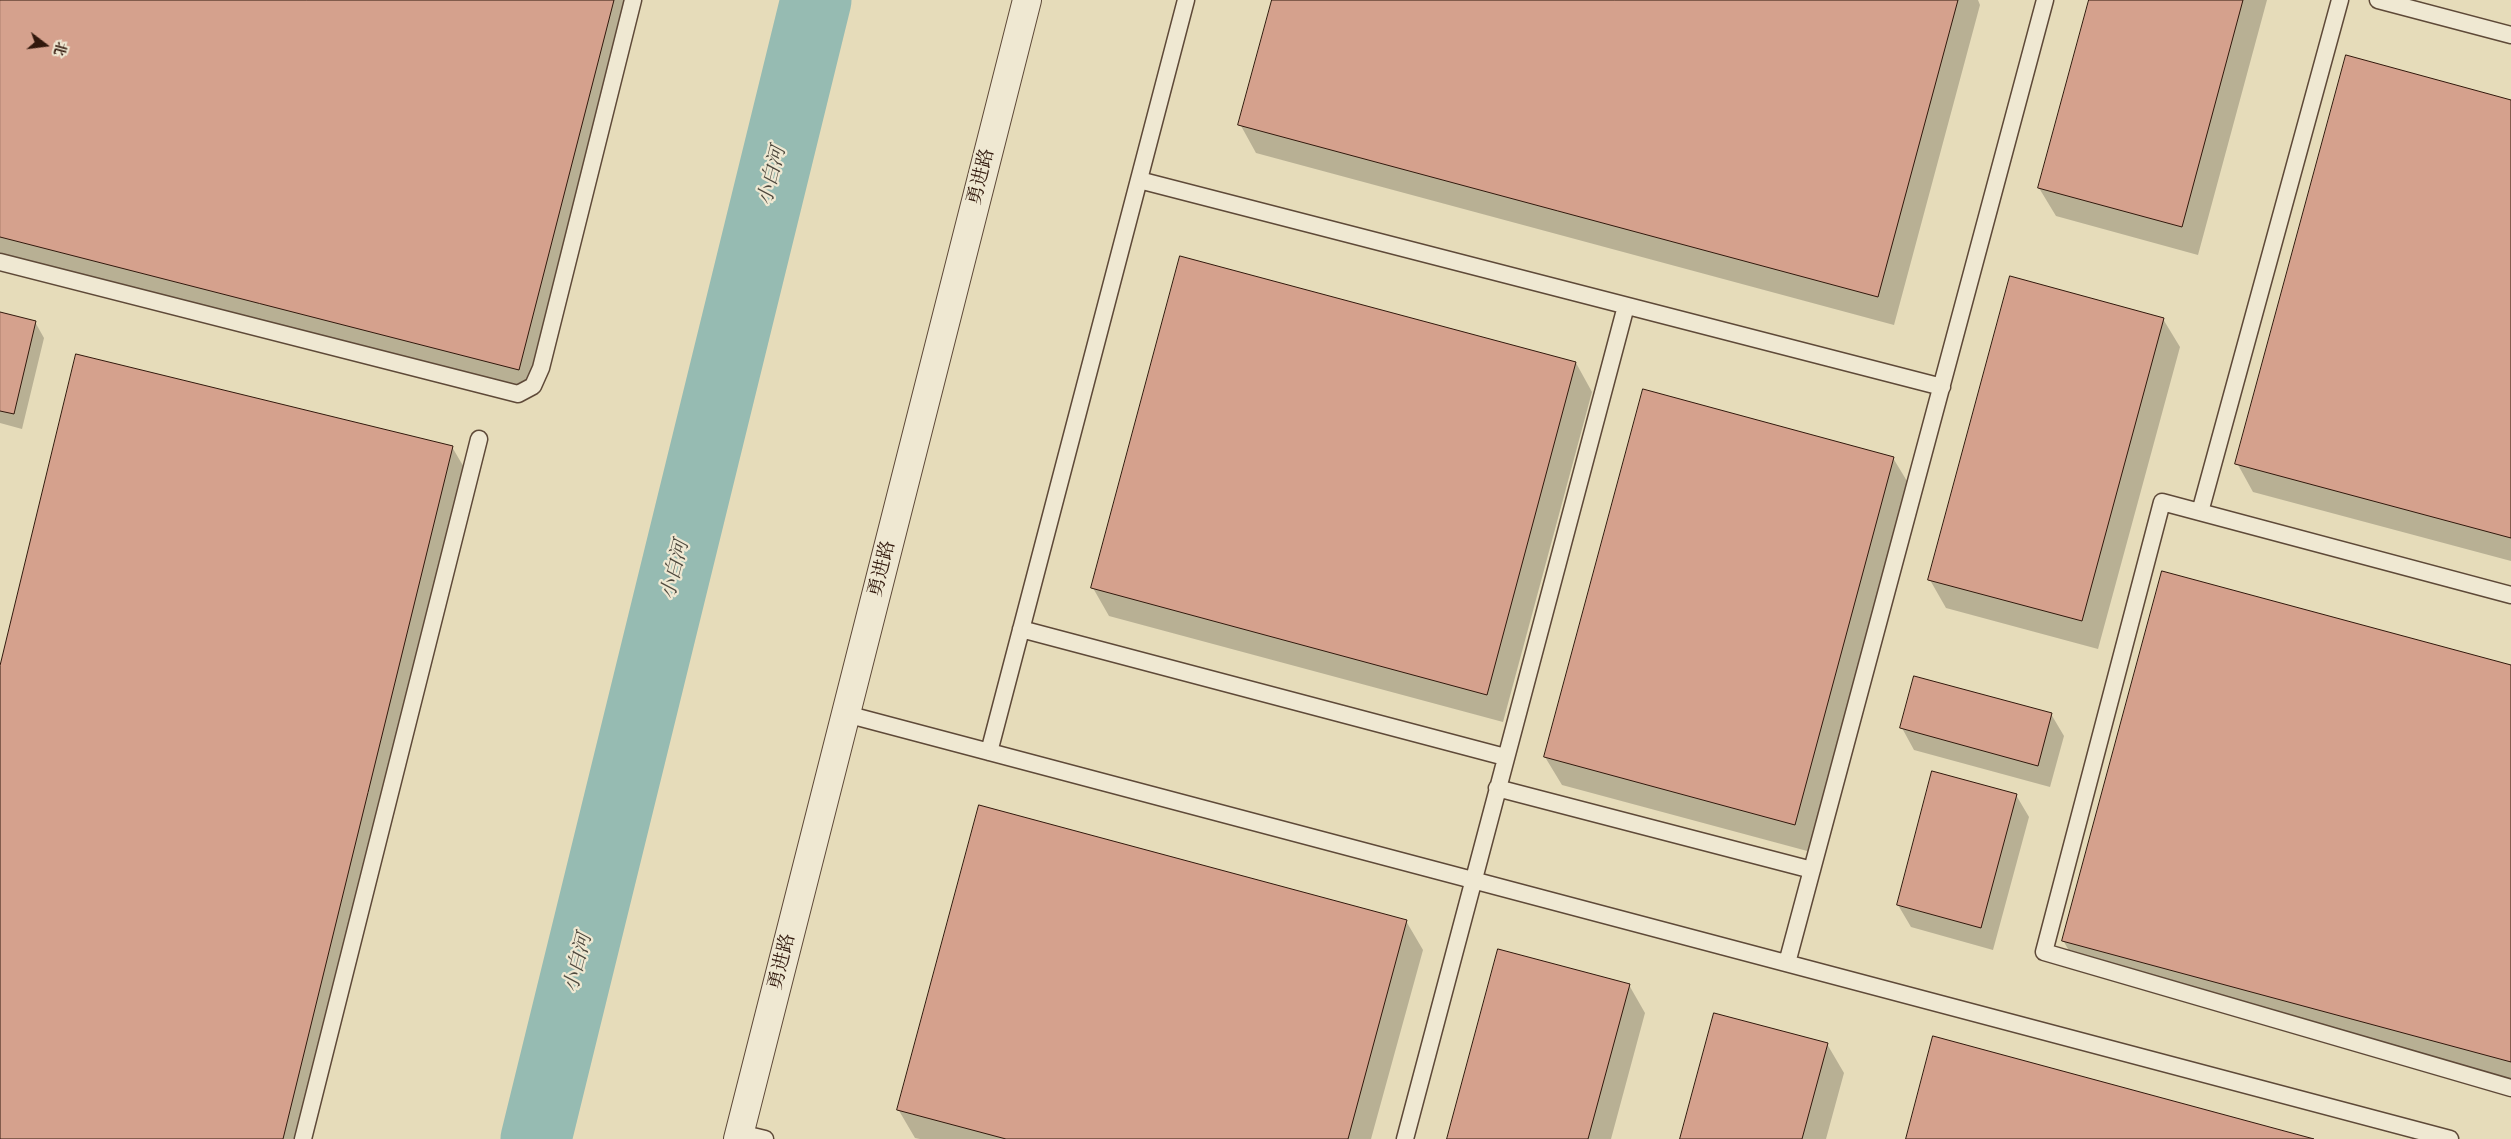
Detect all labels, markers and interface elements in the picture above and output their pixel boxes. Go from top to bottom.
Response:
north arrow [20,20,70,70]
text: 北 [49,40,71,58]
water label: 小白河 [754,144,792,208]
street label: 勇进路 [964,147,1000,207]
water label: 小白河 [657,538,695,602]
street label: 勇进路 [865,539,901,599]
water label: 小白河 [560,931,598,995]
street label: 勇进路 [765,932,801,992]

